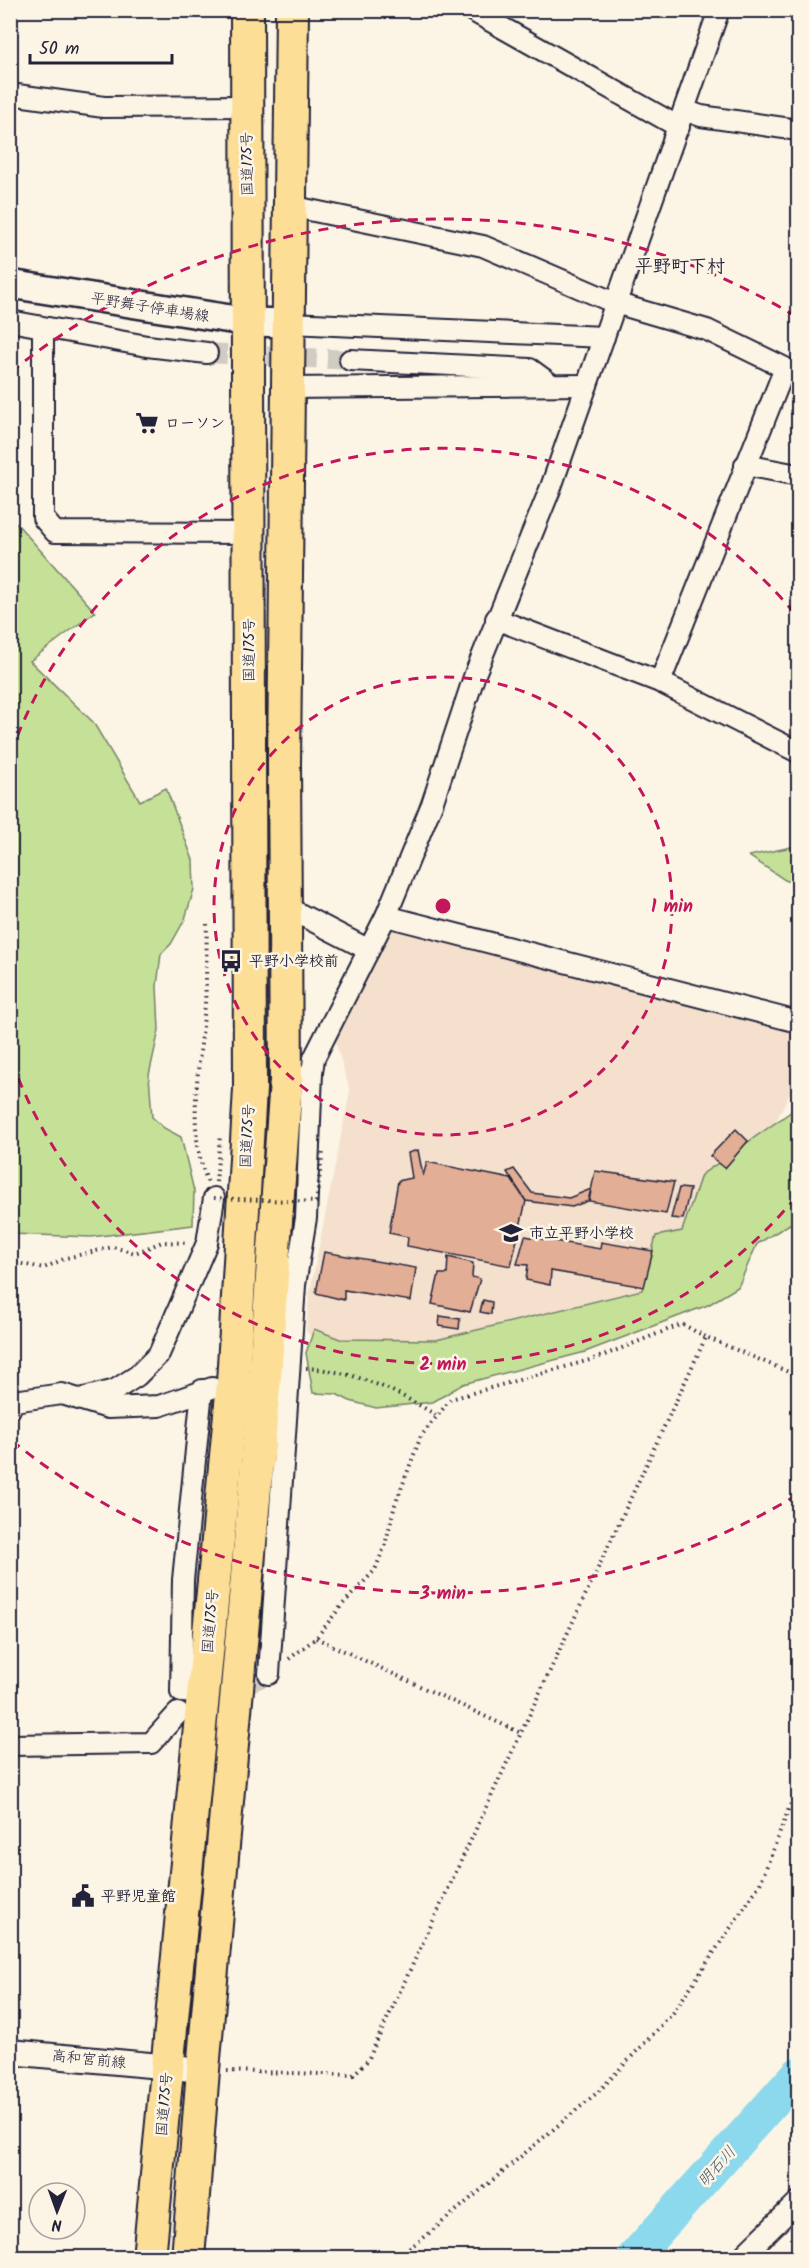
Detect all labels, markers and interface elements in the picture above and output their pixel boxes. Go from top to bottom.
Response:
scale bar [30,27,172,65]
text: 50 m [39,35,79,64]
street label: 国道175号 [235,131,261,197]
district label: 平野町下村 [635,253,725,282]
street label: 平野舞子停車場線 [89,287,211,329]
supermarket icon: ローソン [134,410,160,436]
place label: ローソン [165,412,225,436]
street label: 国道175号 [238,618,262,682]
text: 1 min [651,893,693,922]
centre of rings [433,896,453,916]
bus stop icon: 平野小学校前 [218,948,244,974]
place label: 平野小学校前 [249,950,339,974]
street label: 国道175号 [234,1103,262,1169]
school or university icon: 市立平野小学校 [498,1220,524,1246]
place label: 市立平野小学校 [529,1222,634,1246]
text: 2 min [420,1351,466,1380]
text: 3 min [419,1580,466,1609]
street label: 国道175号 [196,1588,226,1654]
public building icon: 平野児童館 [70,1883,96,1909]
place label: 平野児童館 [101,1885,176,1909]
street label: 高和宮前線 [50,2044,127,2076]
street label: 国道175号 [150,2071,180,2137]
water label: 明石川 [692,2141,742,2193]
north arrow [27,2181,87,2241]
text: N [51,2212,62,2237]

